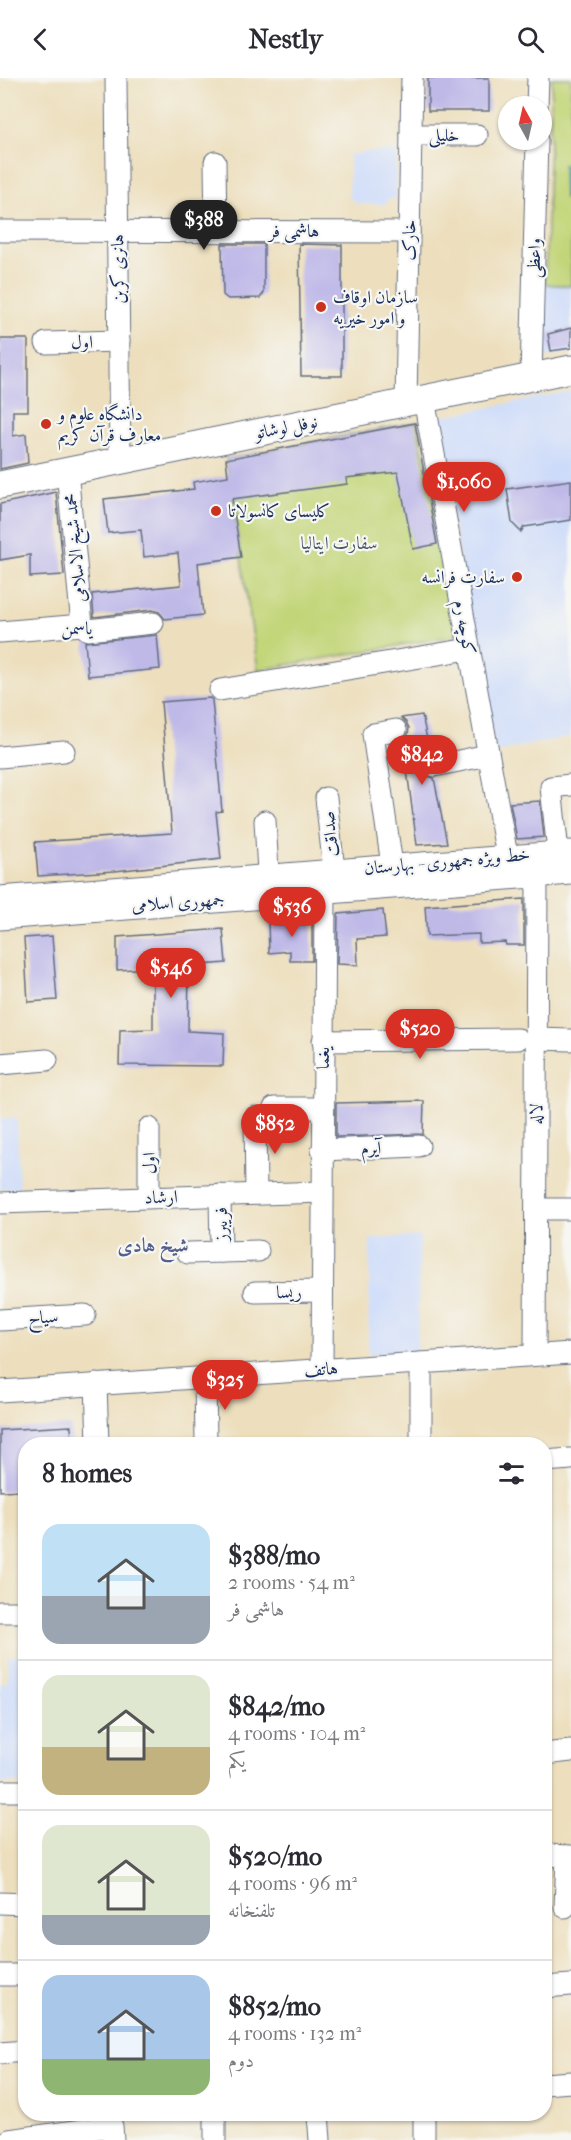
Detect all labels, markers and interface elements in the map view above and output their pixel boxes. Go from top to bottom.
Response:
icon: back [24,23,57,56]
text: Nestly [248,23,323,55]
icon: search [514,23,547,56]
north arrow [498,96,552,150]
map controls [498,96,552,150]
street label: خلیلی [429,125,459,148]
pin: $388 [168,200,240,251]
text: $388 [184,208,224,231]
street label: خارک [399,219,420,261]
street label: هاشمی فر [267,221,319,243]
street label: هانری کربن [107,234,130,304]
street label: واعظی [524,238,546,278]
place label: سازمان اوقاف و امور خيريه [333,287,418,329]
marker: سازمان اوقاف و امور خيريه [314,300,328,314]
street label: اول [71,332,93,353]
place label: دانشگاه علوم و معارف قرآن کریم [56,402,161,451]
street label: نوفل لوشاتو [251,411,320,446]
marker: دانشگاه علوم و معارف قرآن کریم [39,417,53,431]
pin: $1,060 [415,462,513,513]
text: $1,060 [436,470,492,493]
street label: محمد شیخ الاسلامی [60,492,96,603]
place label: کلیسای کانسولاتا [228,501,330,522]
marker: کلیسای کانسولاتا [209,504,223,518]
park label: سفارت ایتالیا [301,533,377,555]
place label: سفارت فرانسه [421,567,505,589]
marker: سفارت فرانسه [510,570,524,584]
street label: کوچه رم [444,598,480,657]
street label: یاسمن [61,618,94,640]
pin: $842 [386,735,458,786]
text: $842 [400,743,444,766]
street label: صداقت [318,810,343,858]
street label: خط ویژه جمهوری - بهارستان [363,844,531,880]
pin: $536 [256,887,328,938]
street label: جمهوری اسلامی [131,889,225,916]
text: $536 [273,895,311,918]
pin: $546 [135,948,207,999]
text: $546 [150,956,192,979]
pin: $520 [384,1009,456,1060]
text: $520 [400,1017,440,1040]
street label: یغما [313,1045,334,1069]
street label: لاله [526,1103,547,1125]
pin: $852 [239,1104,311,1155]
text: $852 [255,1112,295,1135]
street label: آیرم [360,1138,384,1164]
street label: اول [139,1152,160,1174]
street label: ارشاد [144,1186,178,1209]
street label: فریبرز [211,1207,233,1243]
district label: شیخ هادی [117,1234,189,1263]
street label: ریسا [276,1282,302,1303]
street label: سیاح [27,1306,59,1334]
street label: هاتف [303,1358,339,1381]
pin: $325 [189,1360,261,1411]
text: $325 [206,1368,244,1391]
icon: filters [495,1457,528,1490]
text: 8 homes [42,1458,132,1489]
text: $388/mo [228,1540,320,1571]
icon: home [90,1548,162,1620]
text: 2 rooms · 54 m² [228,1571,355,1594]
text: هاشمی فر [228,1598,284,1621]
text: $842/mo [228,1691,325,1722]
icon: home [90,1699,162,1771]
text: 4 rooms · 104 m² [228,1722,366,1745]
text: یکم [228,1749,246,1772]
text: $520/mo [228,1841,322,1872]
icon: home [90,1849,162,1921]
text: 4 rooms · 96 m² [228,1872,357,1895]
text: تلفنخانه [228,1899,275,1922]
text: $852/mo [228,1991,321,2022]
icon: home [90,1999,162,2071]
text: 4 rooms · 132 m² [228,2022,361,2045]
text: دوم [228,2049,254,2072]

